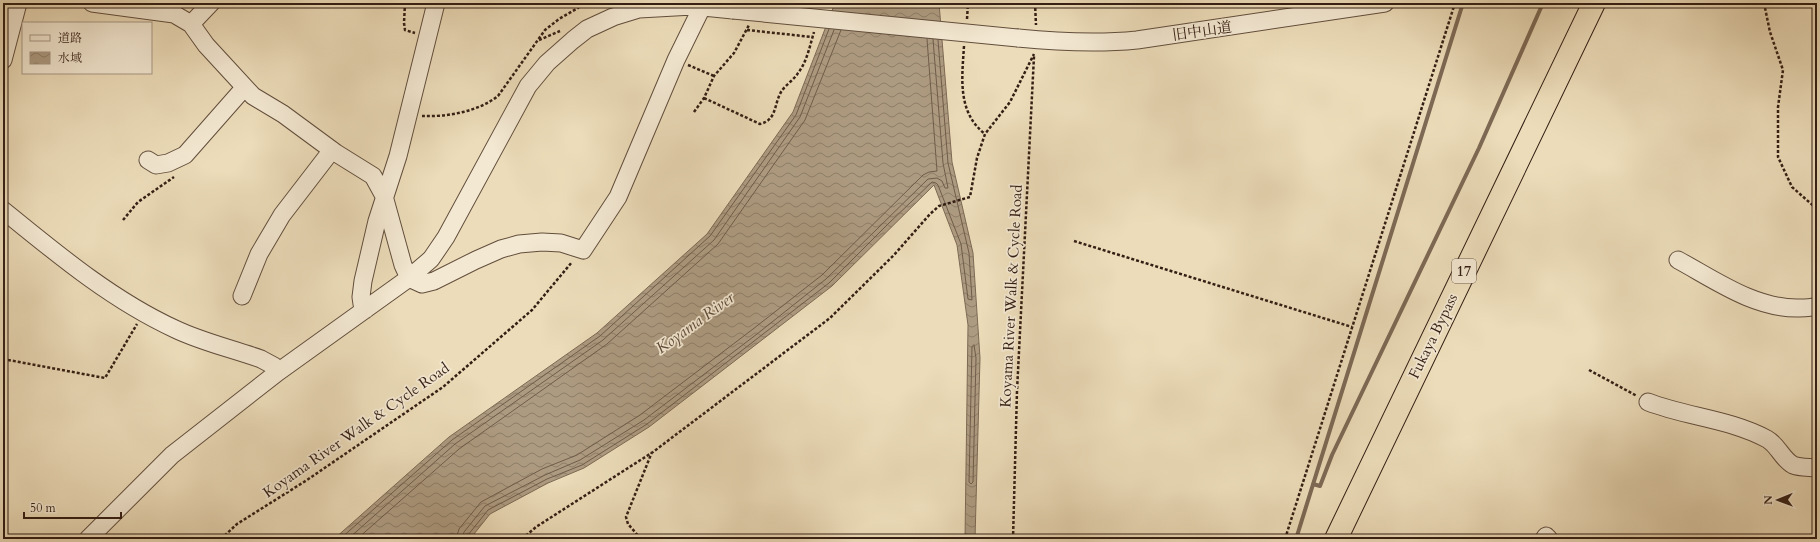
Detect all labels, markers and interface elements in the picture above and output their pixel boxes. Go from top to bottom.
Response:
street label: 旧中山道 [1171,17,1233,45]
legend [22,22,152,74]
text: 道路 [58,30,82,46]
text: 水域 [58,50,82,66]
street label: Koyama River Walk & Cycle Road [995,184,1027,408]
road number: 17 [1452,259,1476,283]
water label: Koyama River [651,287,739,359]
street label: Fukaya Bypass [1404,290,1462,382]
street label: Koyama River Walk & Cycle Road [259,358,453,502]
north arrow [1758,480,1798,520]
scale bar [24,494,121,520]
text: N [1761,495,1776,505]
text: 50 m [30,500,57,516]

